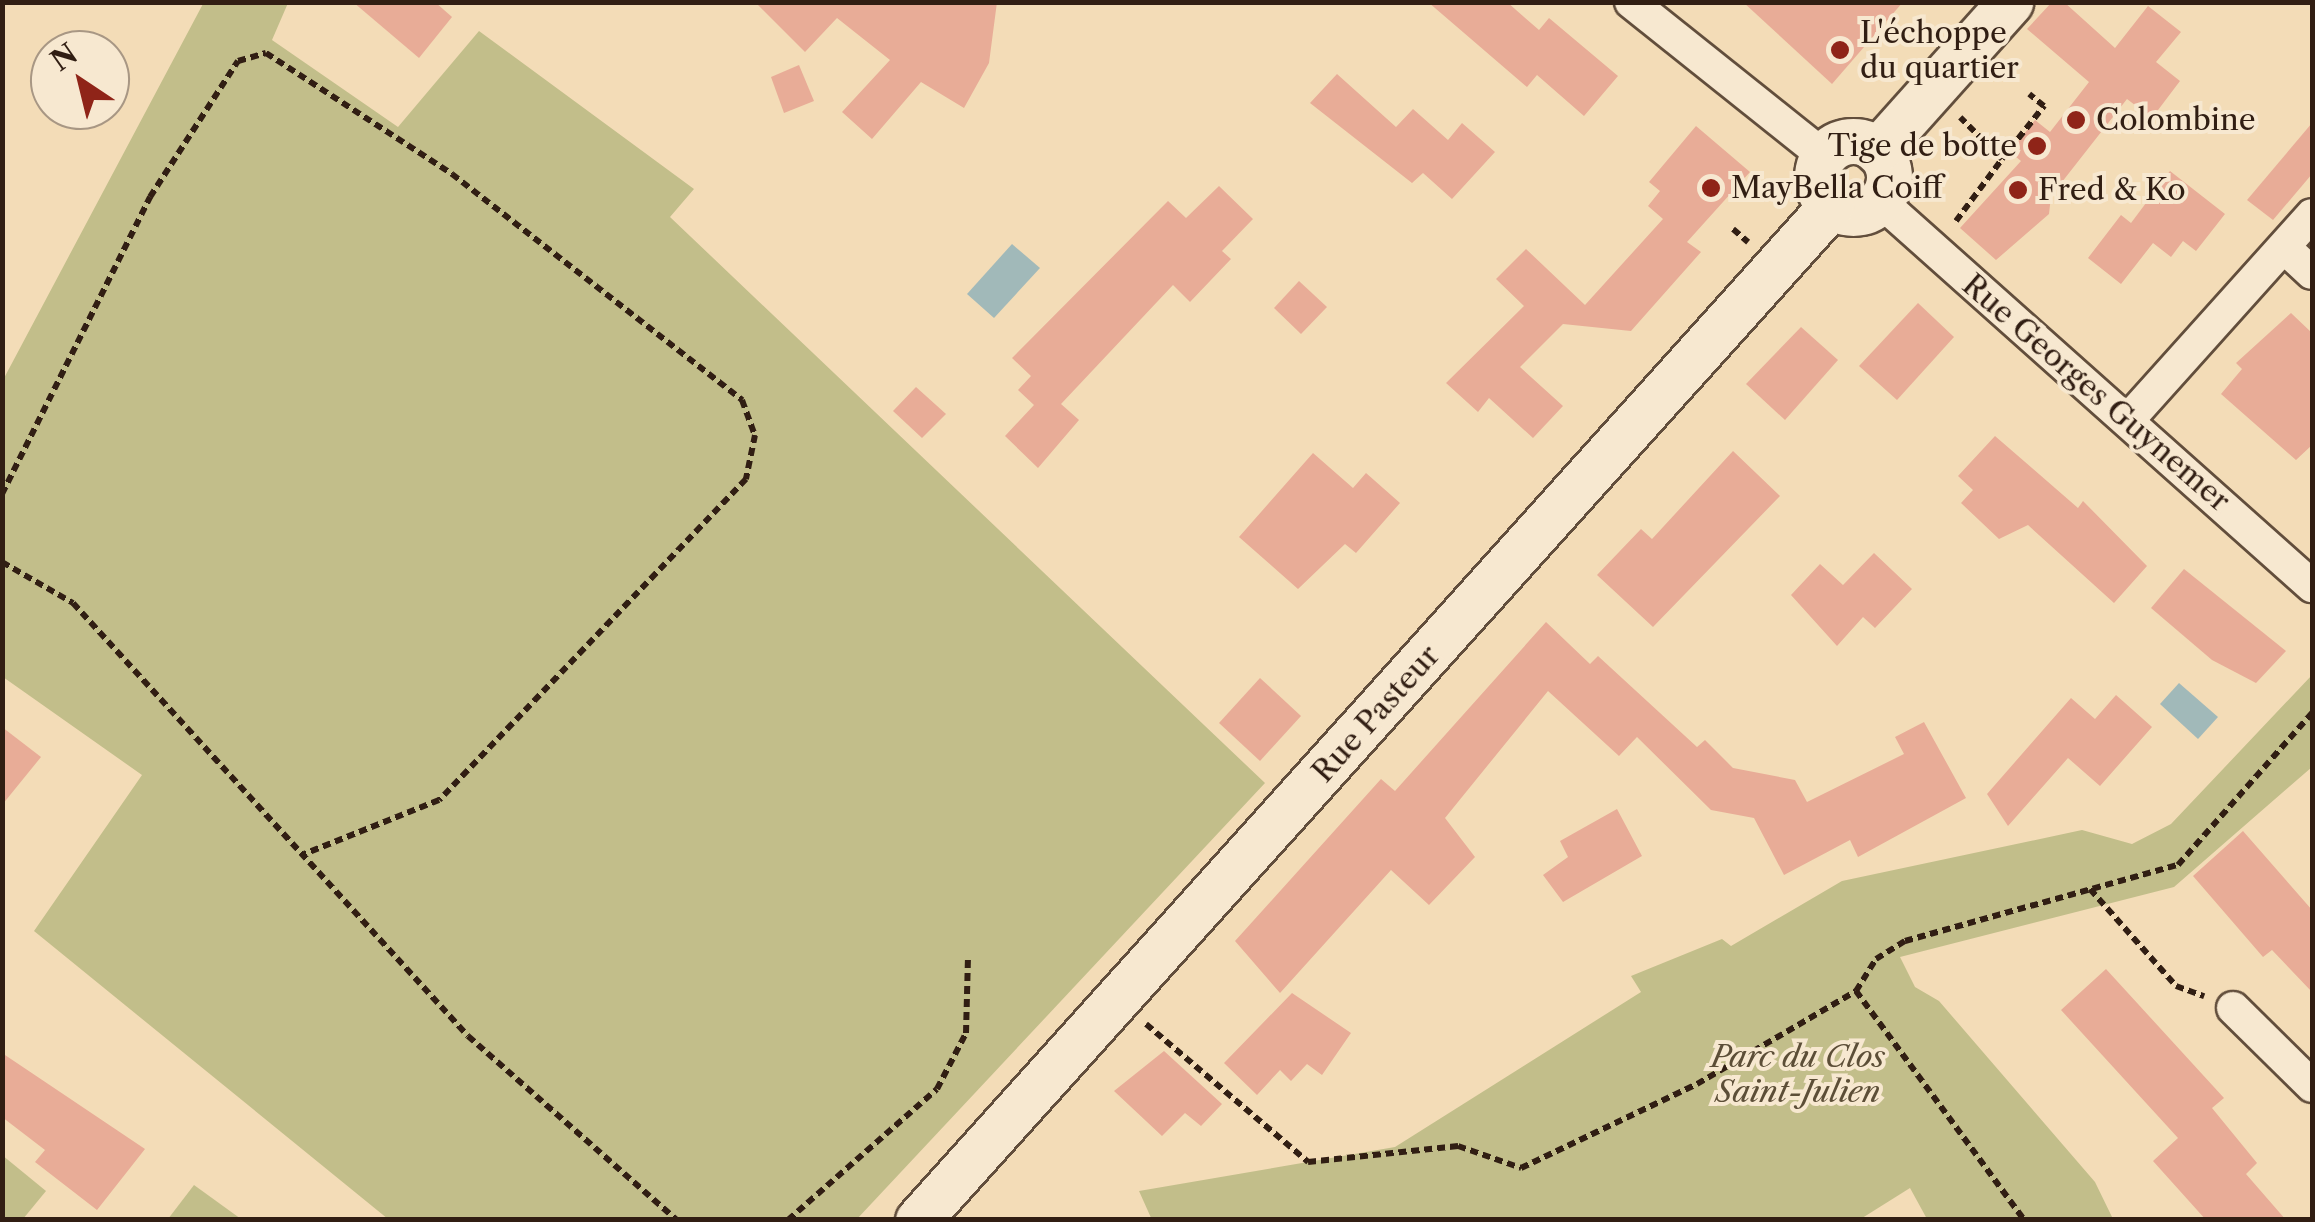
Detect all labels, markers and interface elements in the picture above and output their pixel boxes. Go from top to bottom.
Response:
place label: L'échoppe du quartier [1860,15,2019,86]
north arrow [30,30,130,130]
text: N [44,36,84,78]
marker: L'échoppe du quartier [1829,39,1851,61]
place label: Colombine [2096,102,2256,138]
marker: Colombine [2065,109,2087,131]
place label: Tige de botte [1828,128,2017,164]
marker: Tige de botte [2026,135,2048,157]
place label: MayBella Coiff [1731,170,1943,206]
place label: Fred & Ko [2038,172,2186,208]
marker: MayBella Coiff [1700,177,1722,199]
marker: Fred & Ko [2007,179,2029,201]
street label: Rue Georges Guynemer [1955,267,2237,519]
street label: Rue Pasteur [1305,638,1447,790]
park label: Parc du Clos Saint-Julien [1711,1039,1885,1110]

